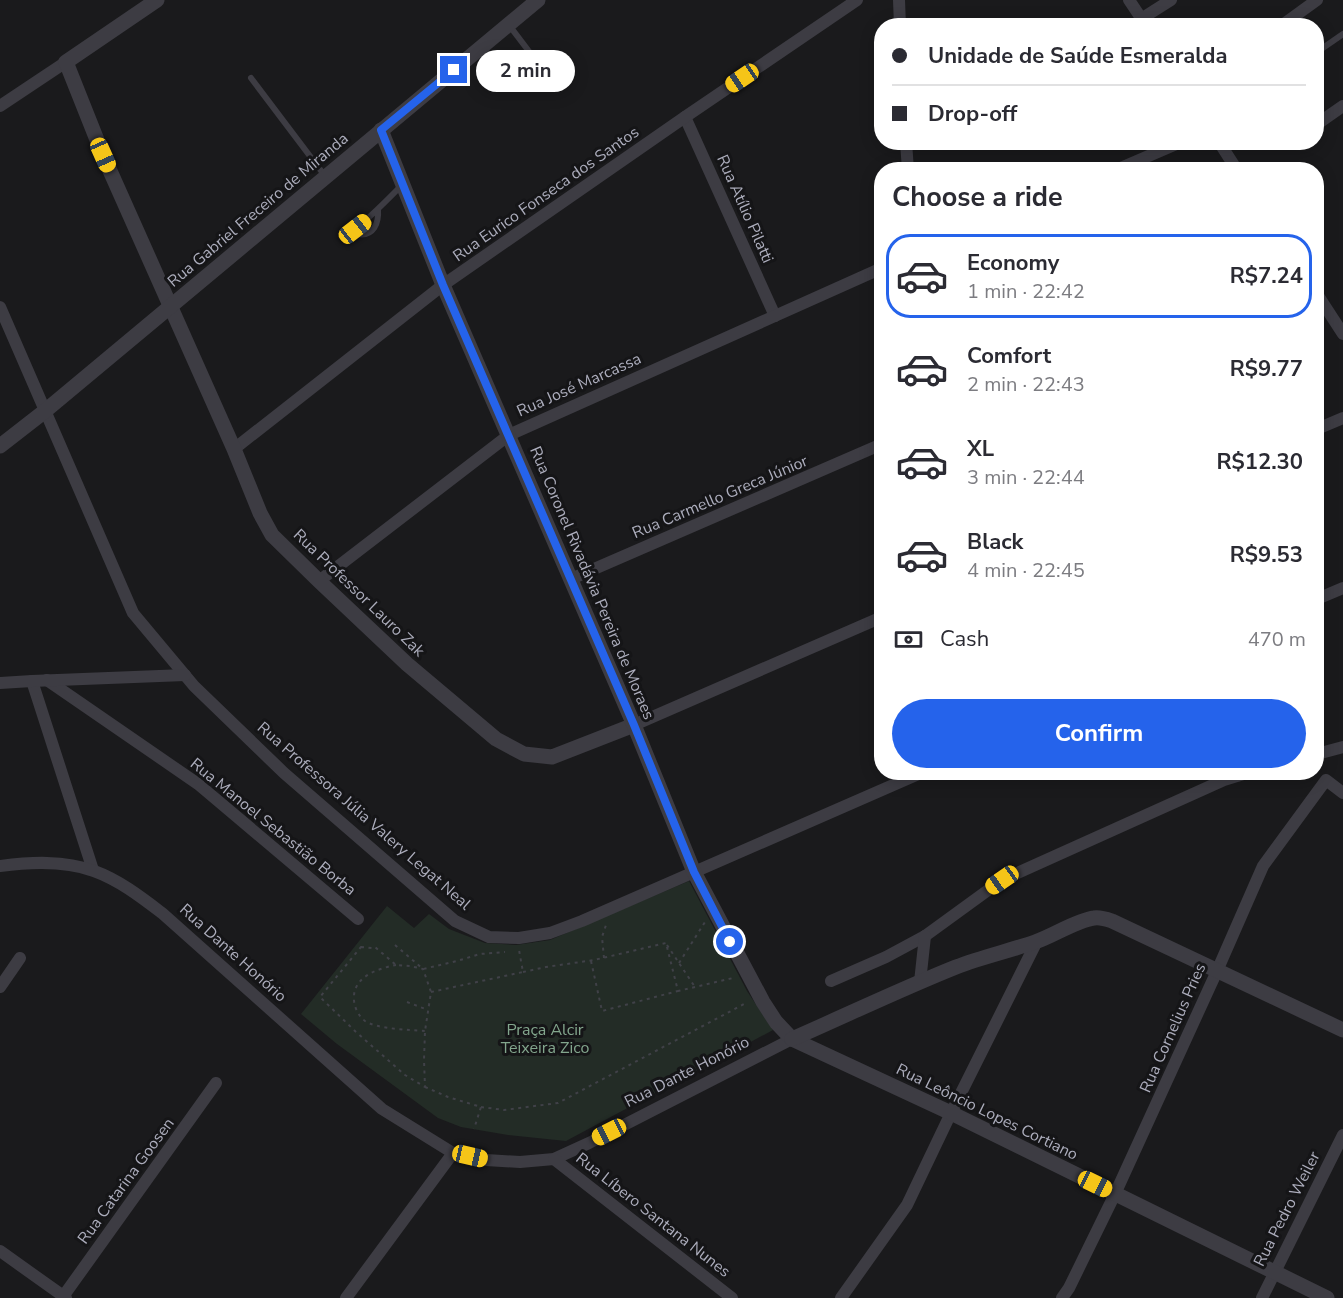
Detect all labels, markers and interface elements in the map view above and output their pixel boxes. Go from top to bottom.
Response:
text: Unidade de Saúde Esmeralda [928,41,1227,71]
callout: 2 min [475,49,574,91]
route end [440,56,467,83]
text: 2 min [500,57,551,84]
car [722,60,762,96]
text: Drop-off [928,99,1017,129]
street label: Rua Eurico Fonseca dos Santos [449,121,643,267]
street label: Rua Gabriel Freceiro de Miranda [163,128,353,292]
car [87,135,119,175]
street label: Rua Atílio Pilatti [711,151,779,267]
text: Choose a ride [892,179,1063,216]
car [335,211,375,247]
text: Economy [967,248,1059,278]
icon: car [895,249,949,303]
text: R$7.24 [1230,261,1303,291]
text: 1 min · 22:42 [967,278,1085,305]
text: Comfort [967,341,1051,371]
icon: car [895,342,949,396]
street label: Rua José Marcassa [513,348,645,422]
text: R$9.77 [1230,354,1303,384]
text: 2 min · 22:43 [967,371,1085,398]
text: XL [967,434,994,464]
icon: car [895,435,949,489]
street label: Rua Coronel Rivadávia Pereira de Moraes [524,443,660,723]
text: R$12.30 [1216,447,1303,477]
street label: Rua Carmello Greca Júnior [629,450,811,544]
text: 3 min · 22:44 [967,464,1085,491]
street label: Rua Professor Lauro Zak [288,524,430,662]
text: Black [967,527,1023,557]
icon: car [895,528,949,582]
text: R$9.53 [1230,540,1303,570]
text: 4 min · 22:45 [967,557,1085,584]
icon: cash [892,623,925,656]
text: Cash [940,624,989,654]
text: 470 m [1248,626,1306,653]
button: Confirm [892,699,1306,768]
street label: Rua Professora Júlia Valery Legat Neal [252,717,476,915]
street label: Rua Manoel Sebastião Borba [185,753,361,901]
car [982,862,1022,898]
street label: Rua Dante Honório [175,899,291,1007]
route start [716,928,743,955]
street label: Rua Cornelius Pries [1135,960,1211,1096]
park label: Praça Alcir Teixeira Zico [501,1019,589,1059]
street label: Rua Dante Honório [621,1031,753,1113]
street label: Rua Leôncio Lopes Cortiano [892,1058,1082,1166]
street label: Rua Catarina Goosen [73,1113,179,1249]
car [589,1116,629,1148]
car [450,1143,490,1169]
street label: Rua Pedro Weiler [1249,1147,1326,1270]
street label: Rua Líbero Santana Nunes [571,1148,735,1282]
car [1075,1168,1115,1200]

